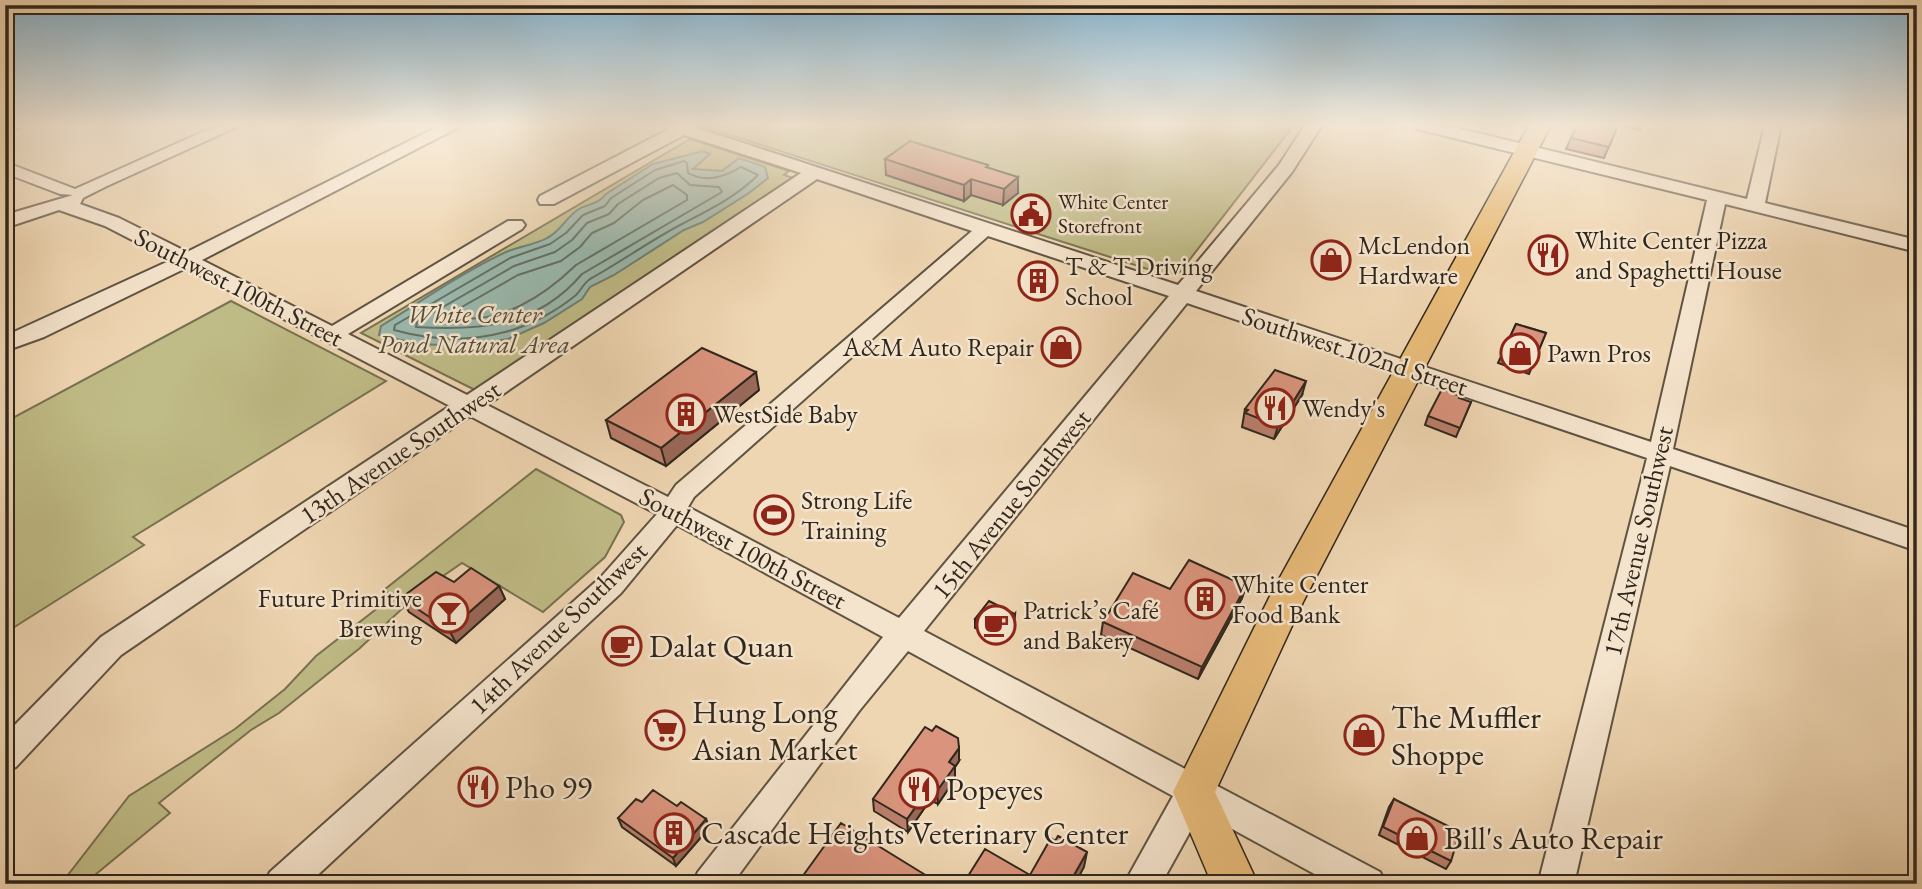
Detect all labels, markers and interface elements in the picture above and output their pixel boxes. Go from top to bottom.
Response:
place label: White Center Storefront [1058,188,1168,239]
public building icon: White Center Storefront [1010,193,1052,235]
street label: Southwest 100th Street [129,220,349,354]
place label: White Center Pizza and Spaghetti House [1575,223,1782,287]
place label: McLendon Hardware [1358,228,1471,292]
restaurant icon: White Center Pizza and Spaghetti House [1527,234,1569,276]
shop icon: McLendon Hardware [1310,239,1352,281]
place label: T & T Driving School [1065,249,1213,313]
building icon: T & T Driving School [1017,260,1059,302]
park label: White Center Pond Natural Area [378,297,570,361]
street label: Southwest 102nd Street [1238,298,1472,404]
shop icon: A&M Auto Repair [1040,326,1082,368]
place label: A&M Auto Repair [842,330,1034,364]
shop icon: Pawn Pros [1499,332,1541,374]
place label: Pawn Pros [1547,336,1651,370]
street label: 13th Avenue Southwest [293,372,507,532]
restaurant icon: Wendy's [1254,387,1296,429]
place label: Wendy's [1302,391,1385,425]
building icon: WestSide Baby [665,393,707,435]
place label: WestSide Baby [713,397,858,431]
street label: 15th Avenue Southwest [924,402,1098,606]
street label: 17th Avenue Southwest [1595,423,1681,659]
street label: Southwest 100th Street [634,479,852,617]
place label: Strong Life Training [801,483,912,547]
sports icon: Strong Life Training [753,494,795,536]
street label: 14th Avenue Southwest [462,534,654,722]
place label: White Center Food Bank [1232,567,1369,631]
building icon: White Center Food Bank [1184,578,1226,620]
place label: Future Primitive Brewing [258,581,423,645]
bar icon: Future Primitive Brewing [428,592,470,634]
place label: Patrick’s Café and Bakery [1023,593,1159,657]
cafe icon: Patrick’s Café and Bakery [975,604,1017,646]
cafe icon: Dalat Quan [601,625,643,667]
place label: Dalat Quan [649,625,794,667]
place label: Hung Long Asian Market [691,691,858,770]
place label: The Muffler Shoppe [1391,696,1541,775]
supermarket icon: Hung Long Asian Market [644,709,686,751]
shop icon: The Muffler Shoppe [1343,714,1385,756]
restaurant icon: Pho 99 [457,766,499,808]
place label: Pho 99 [505,766,592,808]
restaurant icon: Popeyes [898,768,940,810]
place label: Popeyes [946,768,1043,810]
building icon: Cascade Heights Veterinary Center [653,812,695,854]
place label: Cascade Heights Veterinary Center [701,812,1129,854]
shop icon: Bill's Auto Repair [1396,817,1438,859]
place label: Bill's Auto Repair [1444,817,1663,859]

